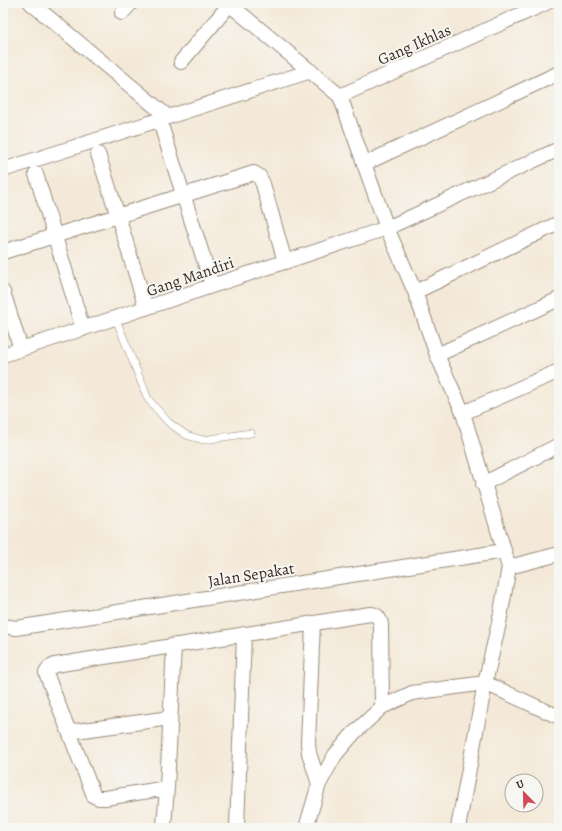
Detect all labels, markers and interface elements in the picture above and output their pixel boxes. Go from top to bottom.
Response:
street label: Gang Ikhlas [374,19,455,71]
street label: Gang Mandiri [144,252,237,302]
street label: Jalan Sepakat [206,557,296,593]
north arrow [504,773,544,813]
text: U [514,776,527,793]

